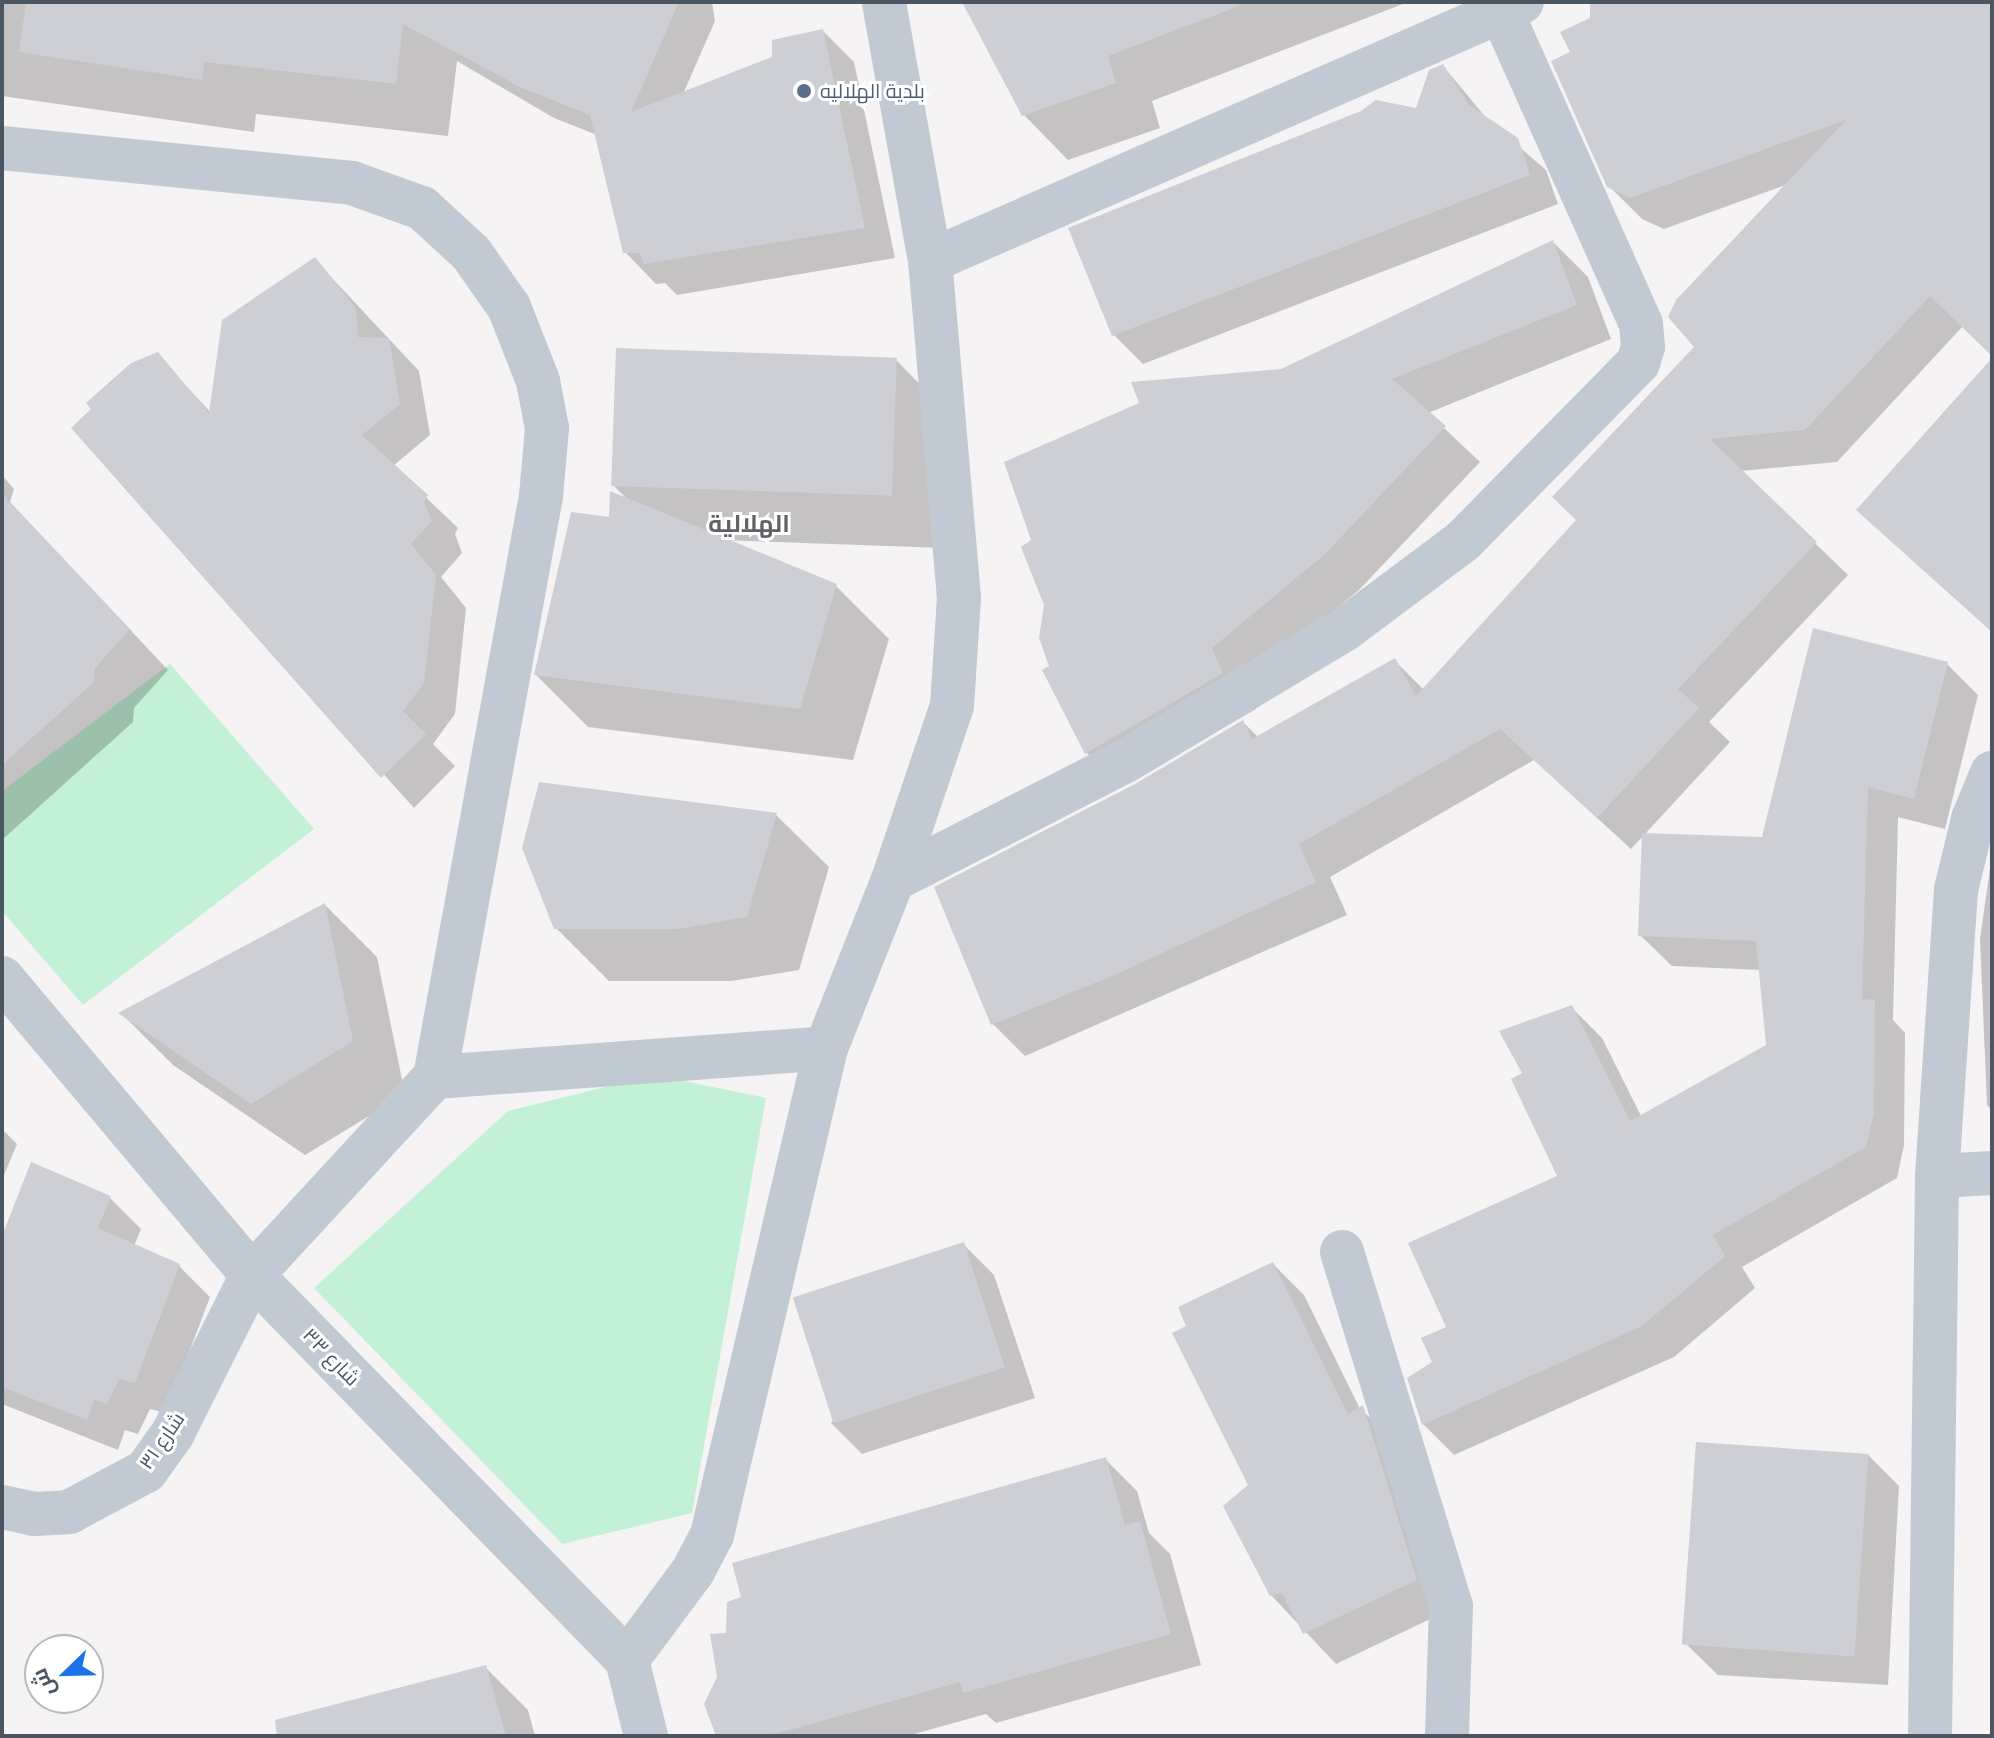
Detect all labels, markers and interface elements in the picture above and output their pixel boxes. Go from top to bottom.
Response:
place label: بلدية الهلاليه [820,79,925,103]
marker: بلدية الهلاليه [795,82,813,100]
district label: الهلالية [708,510,790,538]
street label: شارع ٣٣ [298,1323,364,1391]
street label: شارع ٣١ [134,1408,190,1474]
north arrow [24,1634,104,1714]
text: ش [24,1664,62,1701]

